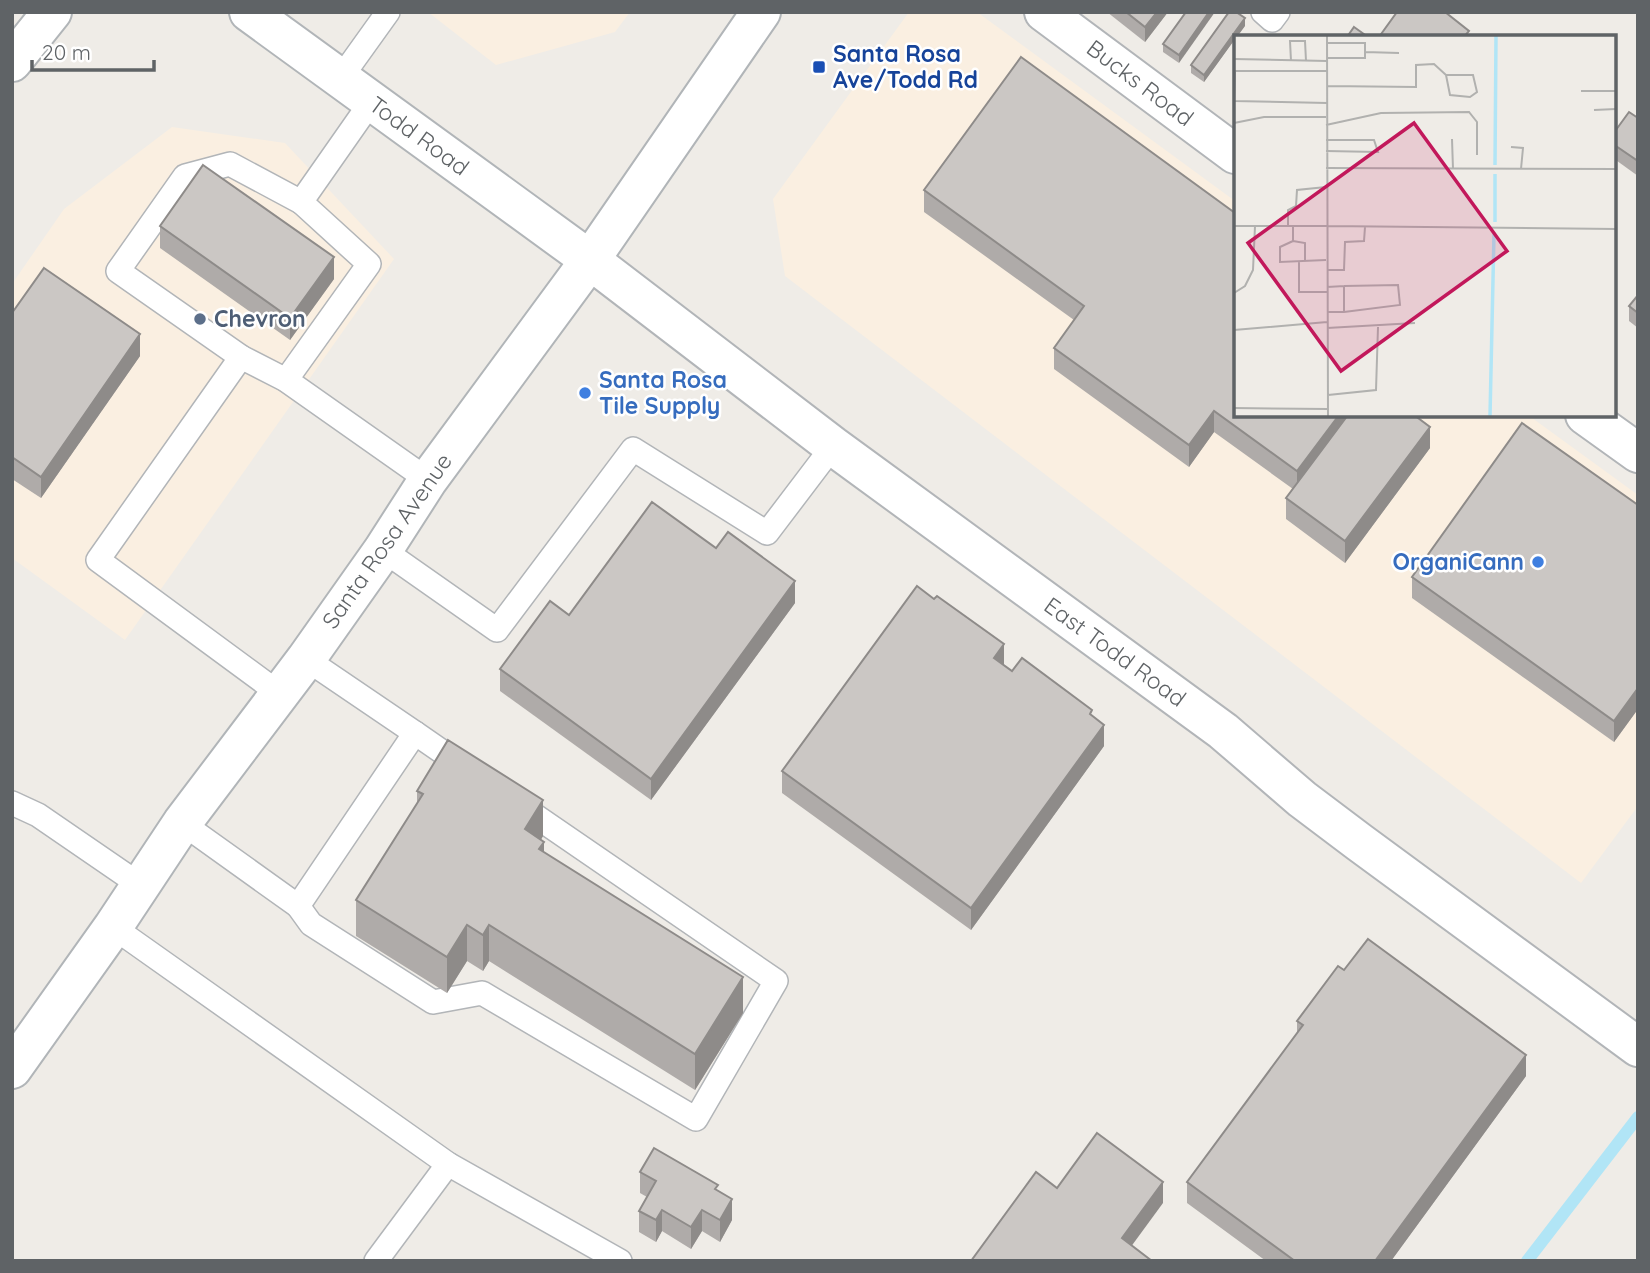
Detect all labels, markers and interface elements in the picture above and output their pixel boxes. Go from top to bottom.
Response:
scale bar [32,28,154,72]
street label: Bucks Road [1081,33,1199,132]
inset map [1234,35,1615,416]
text: 20 m [42,39,91,65]
place label: Santa Rosa Ave/Todd Rd [833,39,978,94]
marker: Santa Rosa Ave/Todd Rd [811,59,827,75]
street label: Todd Road [364,90,475,181]
place label: Chevron [214,304,306,333]
marker: Chevron [192,311,208,327]
place label: Santa Rosa Tile Supply [599,365,727,420]
marker: Santa Rosa Tile Supply [577,385,593,401]
street label: Santa Rosa Avenue [315,448,458,634]
place label: OrganiCann [1392,547,1524,576]
marker: OrganiCann [1530,554,1546,570]
street label: East Todd Road [1039,590,1192,713]

